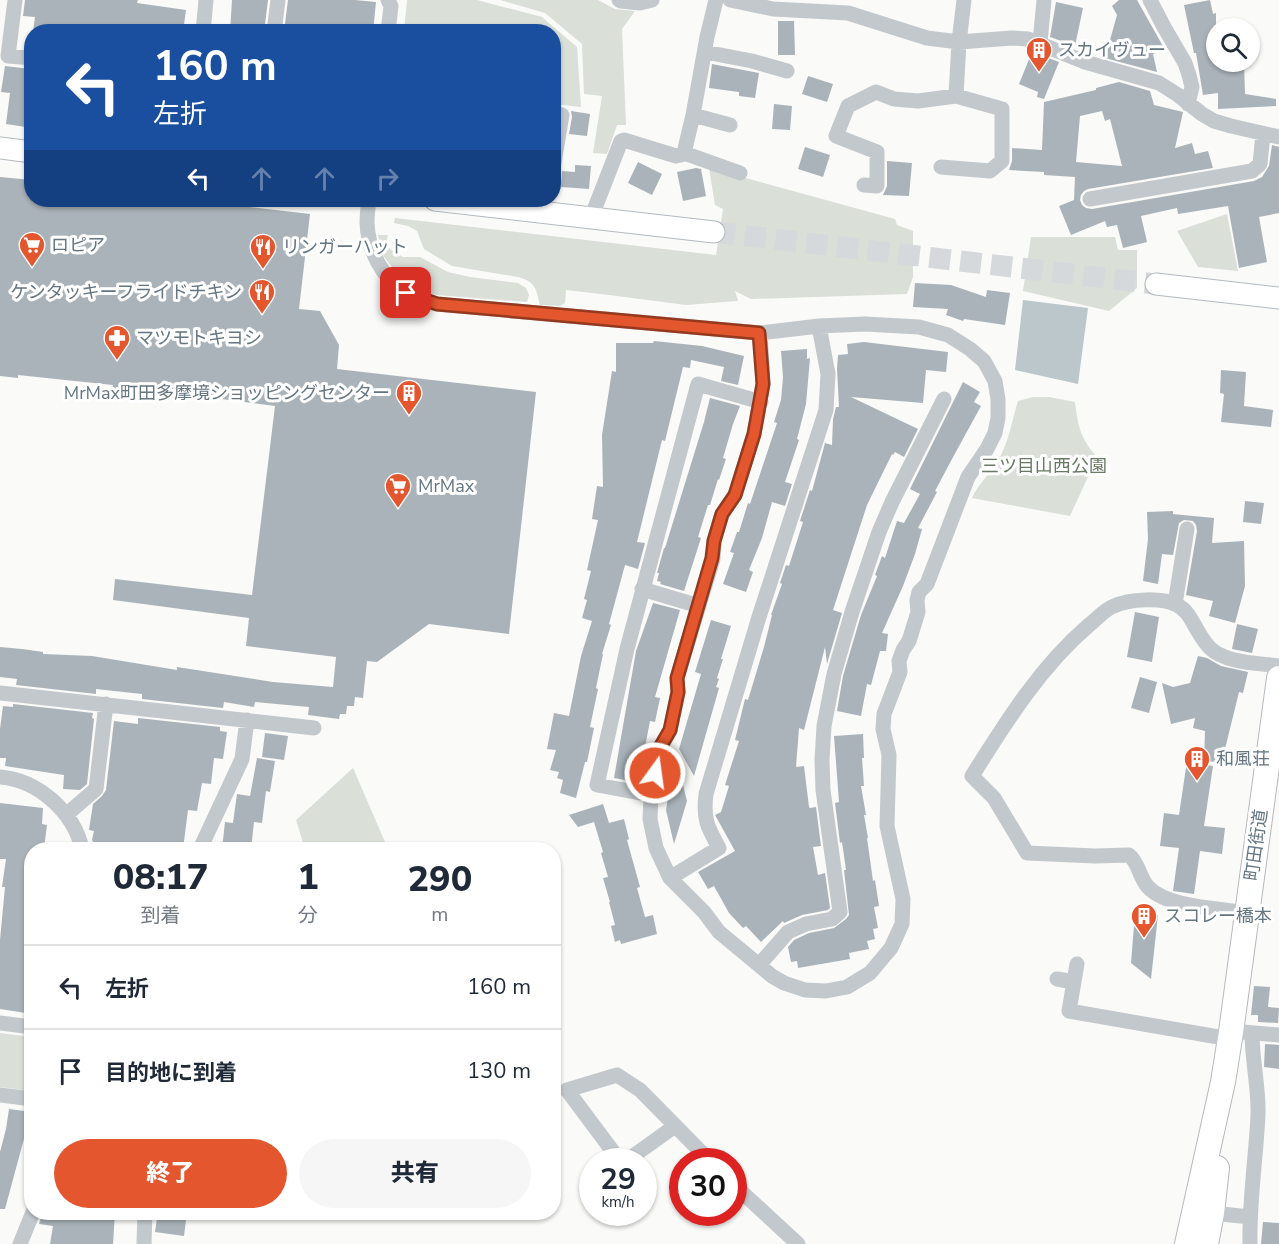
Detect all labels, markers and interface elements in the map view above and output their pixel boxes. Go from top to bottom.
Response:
map controls [1206,18,1260,72]
button: search [1206,18,1260,72]
building icon: スカイヴュー [1024,35,1054,73]
text: 160 m [153,38,277,95]
place label: スカイヴュー [1058,38,1166,62]
icon: left [54,48,132,126]
text: 左折 [153,96,207,133]
icon: left [182,162,215,195]
icon: ahead [245,162,278,195]
icon: ahead [308,162,341,195]
icon: right [371,162,404,195]
supermarket icon: ロピア [17,230,47,268]
restaurant icon: リンガーハット [248,232,278,270]
place label: ロピア [51,233,105,257]
place label: リンガーハット [282,235,408,259]
pin [380,267,431,318]
icon: arrive [389,276,422,309]
restaurant icon: ケンタッキーフライドチキン [247,277,277,315]
place label: ケンタッキーフライドチキン [10,280,242,304]
pharmacy icon: マツモトキヨシ [102,323,132,361]
place label: マツモトキヨシ [136,326,262,350]
building icon: MrMax町田多摩境ショッピングセンター [394,378,424,416]
place label: MrMax町田多摩境ショッピングセンター [64,381,390,405]
park label: 三ツ目山西公園 [981,454,1107,478]
supermarket icon: MrMax [383,471,413,509]
place label: MrMax [418,474,475,498]
position arrow [623,741,687,805]
building icon: 和風荘 [1182,744,1212,782]
place label: 和風荘 [1216,747,1270,771]
street label: 町田街道 [1239,808,1273,882]
text: 08:17 [113,853,208,902]
text: 1 [297,853,319,902]
text: 290 [407,855,472,904]
text: m [431,901,448,928]
building icon: スコレー橋本 [1129,901,1159,939]
text: 到着 [141,902,181,929]
text: 分 [298,902,318,929]
place label: スコレー橋本 [1164,904,1272,928]
icon: left [54,971,87,1004]
text: 160 m [467,972,531,1002]
text: 左折 [105,974,149,1004]
icon: arrive [54,1055,87,1088]
text: 130 m [467,1056,531,1086]
text: 目的地に到着 [105,1058,237,1088]
button: 終了 [54,1139,287,1208]
button: 共有 [299,1139,531,1208]
speed limit sign: 30 [669,1148,747,1226]
text: 29 [600,1159,636,1200]
text: km/h [601,1192,635,1212]

